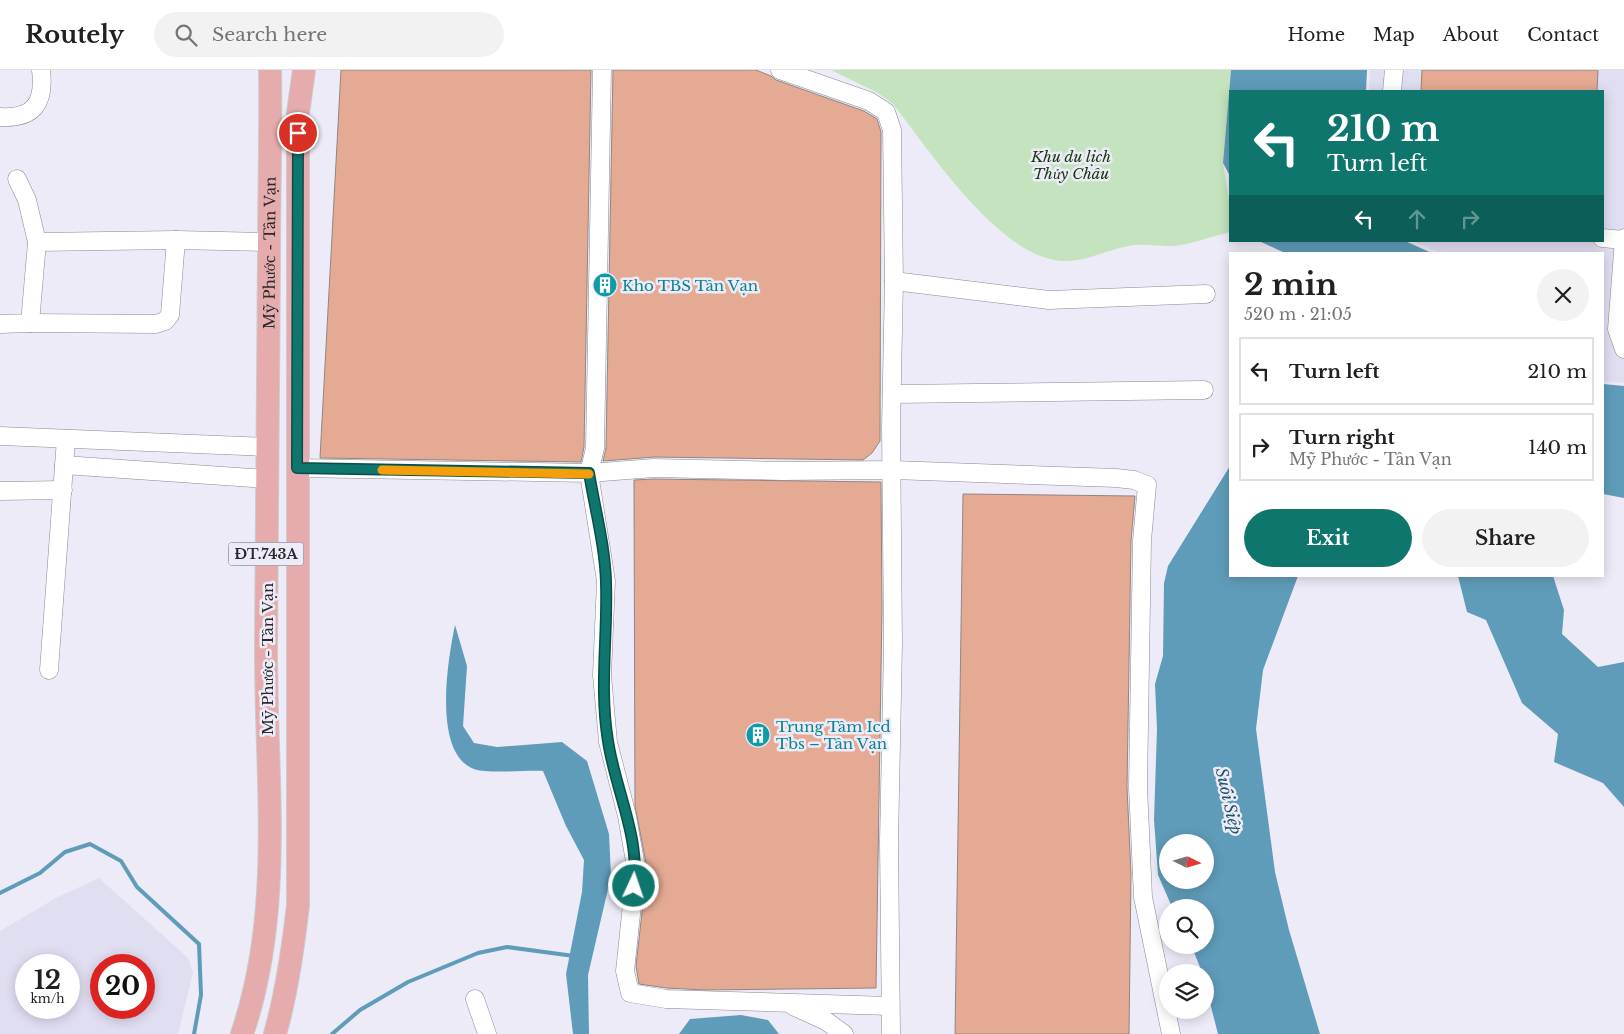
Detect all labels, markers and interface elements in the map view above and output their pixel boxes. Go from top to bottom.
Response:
search box [154,12,504,57]
text: Routely [25,20,124,49]
icon: search [172,21,200,49]
text: Search here [212,23,327,46]
text: Home [1287,24,1345,46]
text: Map [1373,24,1415,46]
text: About [1443,24,1499,46]
text: Contact [1527,24,1599,46]
text: 210 m [1327,107,1440,150]
icon: left [1244,110,1309,175]
pin [277,112,319,154]
icon: arrive [284,119,312,147]
park label: Khu du lịch Thủy Châu [1030,147,1111,183]
text: Turn left [1327,150,1427,177]
street label: Mỹ Phước - Tân Vạn [259,176,279,329]
icon: left [1350,205,1378,233]
icon: ahead [1403,205,1431,233]
icon: right [1456,205,1484,233]
text: 2 min [1244,266,1337,303]
button: close [1537,269,1589,321]
building icon: Kho TBS Tân Vạn [592,272,618,298]
place label: Kho TBS Tân Vạn [622,276,758,295]
text: 520 m · 21:05 [1244,304,1352,324]
icon: left [1246,357,1274,385]
text: Turn left [1289,360,1380,383]
text: 210 m [1527,360,1587,383]
text: Turn right [1289,426,1395,449]
icon: right [1246,433,1274,461]
text: 140 m [1528,436,1587,459]
text: Mỹ Phước - Tân Vạn [1289,449,1452,469]
button: Exit [1244,509,1412,567]
button: Share [1422,509,1589,567]
road number: ĐT.743A [228,542,304,566]
street label: Mỹ Phước - Tân Vạn [258,583,277,735]
place label: Trung Tâm Icd Tbs – Tân Vạn [776,717,891,753]
building icon: Trung Tâm Icd Tbs – Tân Vạn [745,722,771,748]
water label: Suối Siệp [1212,766,1246,836]
north arrow [1159,834,1214,889]
map controls [1159,834,1214,1019]
position arrow [607,859,659,911]
button: search [1159,899,1214,954]
speed limit sign: 20 [90,954,155,1019]
button: layers [1159,964,1214,1019]
text: 12 [34,965,61,996]
text: km/h [30,991,65,1006]

